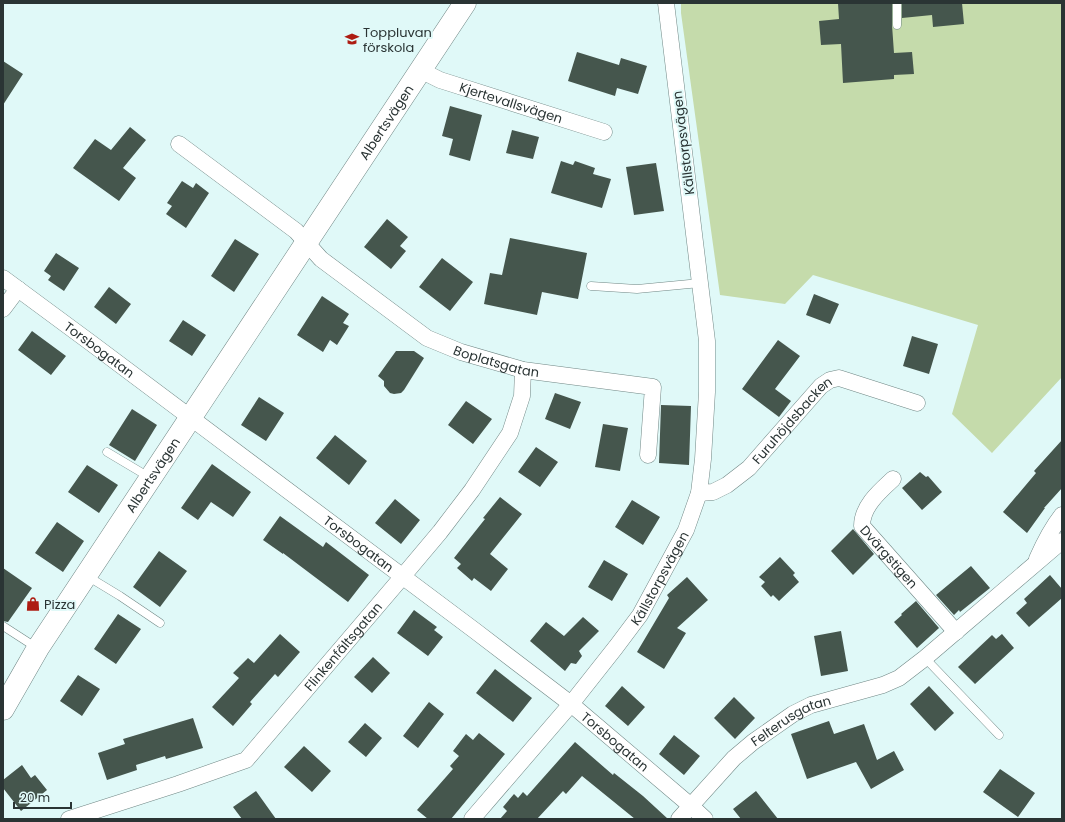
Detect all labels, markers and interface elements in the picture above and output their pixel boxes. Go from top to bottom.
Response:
place label: Toppluvan förskola [363,23,432,57]
school or university icon: Toppluvan förskola [344,31,360,47]
street label: Kjertevallsvägen [457,78,565,128]
street label: Albertsvägen [355,81,418,164]
street label: Källstorpsvägen [668,90,699,196]
street label: Torsbogatan [60,317,138,382]
street label: Boplatsgatan [450,341,540,382]
street label: Furuhöjdsbacken [748,372,836,468]
street label: Albertsvägen [121,434,185,516]
street label: Torsbogatan [319,511,398,577]
street label: Dvärgstigen [856,521,922,593]
street label: Källstorpsvägen [626,528,694,630]
place label: Pizza [44,595,75,614]
shop icon: Pizza [25,596,41,612]
street label: Flinkenfältsgatan [300,598,387,695]
street label: Felterusgatan [747,691,833,751]
street label: Torsbogatan [577,708,653,776]
scale bar [14,784,71,810]
text: 20 m [20,789,50,806]

